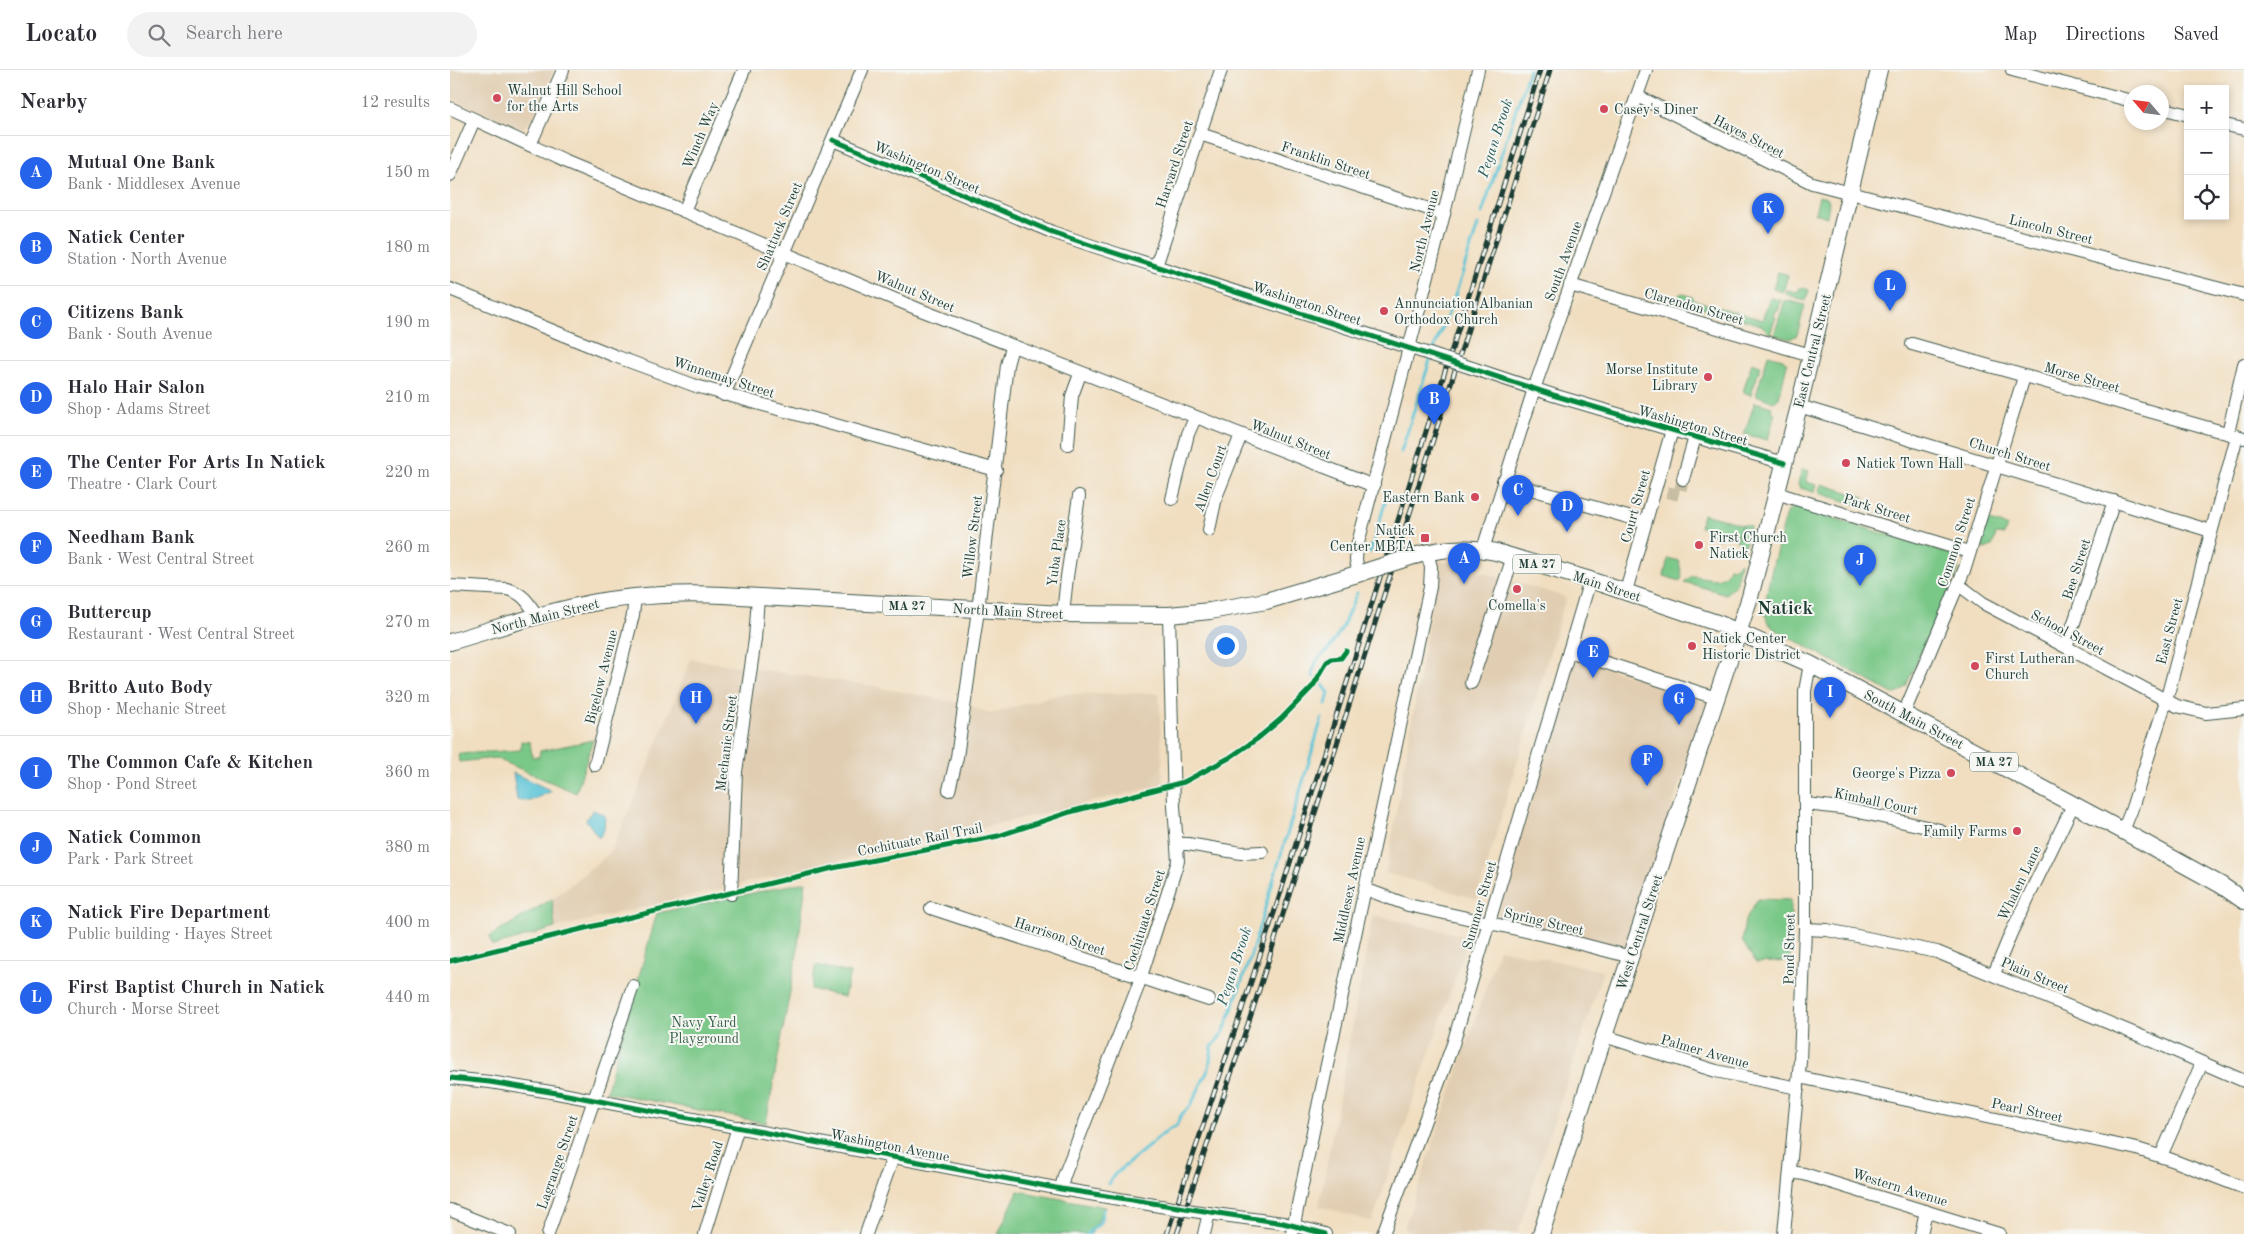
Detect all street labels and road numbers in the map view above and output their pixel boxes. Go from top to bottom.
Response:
street label: Winch Way [681,99,722,171]
street label: Hayes Street [1711,113,1787,161]
street label: Harvard Street [1154,118,1196,210]
street label: Washington Street [872,139,982,197]
street label: Franklin Street [1279,140,1372,182]
street label: Shattuck Street [755,180,805,273]
street label: North Avenue [1408,189,1442,274]
street label: Lincoln Street [2007,213,2094,247]
street label: South Avenue [1543,219,1585,303]
street label: Walnut Street [873,269,957,315]
street label: Washington Street [1250,280,1363,328]
street label: Clarendon Street [1642,286,1745,328]
street label: East Central Street [1792,293,1834,410]
street label: Winnemay Street [671,355,776,401]
street label: Morse Street [2042,360,2121,395]
street label: Washington Street [1636,404,1749,448]
street label: Walnut Street [1248,417,1333,462]
street label: Church Street [1967,436,2052,474]
street label: Allen Court [1192,443,1230,514]
street label: Court Street [1619,468,1653,544]
street label: Park Street [1841,492,1912,526]
street label: Willow Street [961,494,985,580]
street label: Common Street [1936,495,1978,589]
street label: Yuba Place [1045,519,1069,588]
street label: Bee Street [2060,537,2093,602]
road number: MA 27 [1513,554,1561,574]
street label: Main Street [1571,569,1643,605]
road number: MA 27 [883,596,931,616]
street label: East Street [2154,596,2186,666]
street label: North Main Street [490,597,601,637]
street label: North Main Street [952,602,1064,622]
street label: School Street [2028,608,2107,658]
street label: Bigelow Avenue [583,628,621,726]
street label: South Main Street [1861,688,1966,752]
street label: Mechanic Street [714,694,740,792]
road number: MA 27 [1970,752,2018,772]
street label: Kimball Court [1833,786,1919,818]
street label: Cochituate Rail Trail [857,821,984,859]
street label: Middlesex Avenue [1332,836,1368,945]
street label: Whalen Lane [1996,844,2044,923]
street label: Summer Street [1461,859,1499,951]
street label: Cochituate Street [1122,868,1168,973]
street label: West Central Street [1615,873,1665,992]
street label: Spring Street [1502,906,1585,938]
street label: Pond Street [1782,913,1798,985]
street label: Harrison Street [1012,916,1107,958]
street label: Plain Street [1998,955,2071,997]
street label: Palmer Avenue [1659,1033,1751,1071]
street label: Pearl Street [1990,1097,2064,1125]
street label: Lagrange Street [535,1113,581,1211]
street label: Washington Avenue [829,1128,951,1164]
street label: Valley Road [690,1139,726,1213]
street label: Western Avenue [1850,1167,1949,1209]

